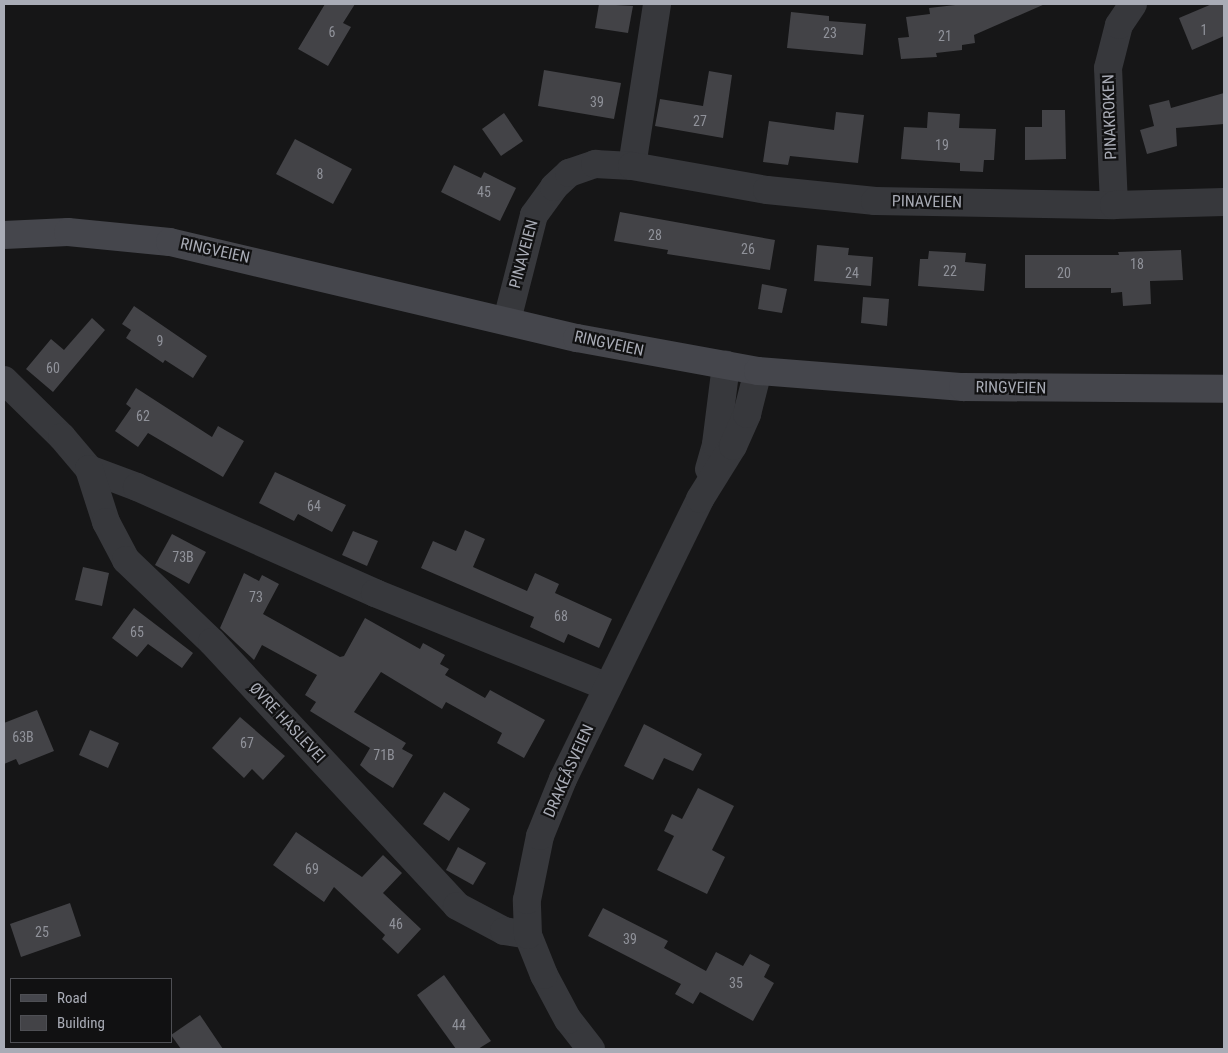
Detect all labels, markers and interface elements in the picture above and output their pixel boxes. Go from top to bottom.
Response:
house number: 1 [1201,22,1207,38]
house number: 6 [329,24,335,40]
house number: 23 [823,25,837,41]
house number: 21 [938,28,952,44]
street label: PINAKROKEN [1099,74,1121,160]
house number: 39 [590,94,604,110]
house number: 27 [693,113,707,129]
house number: 19 [935,137,949,153]
house number: 8 [317,166,323,182]
house number: 45 [477,184,491,200]
street label: PINAVEIEN [892,192,962,212]
street label: PINAVEIEN [506,218,542,290]
house number: 28 [648,227,662,243]
street label: RINGVEIEN [178,234,252,268]
house number: 26 [741,241,755,257]
house number: 18 [1130,256,1144,272]
house number: 22 [943,263,957,279]
house number: 24 [845,265,859,281]
house number: 20 [1057,265,1071,281]
street label: RINGVEIEN [572,327,646,361]
house number: 9 [157,333,163,349]
house number: 60 [46,360,60,376]
street label: RINGVEIEN [976,378,1046,398]
house number: 62 [136,408,150,424]
house number: 64 [307,498,321,514]
house number: 73B [172,549,194,565]
house number: 73 [249,589,263,605]
house number: 68 [554,608,568,624]
house number: 65 [130,624,144,640]
street label: ØVRE HASLEVEI [245,679,329,767]
street label: DRAKEÅSVEIEN [540,721,598,821]
house number: 63B [12,729,34,745]
house number: 67 [240,735,254,751]
house number: 71B [373,747,395,763]
house number: 69 [305,861,319,877]
house number: 46 [389,916,403,932]
house number: 25 [35,924,49,940]
house number: 39 [623,931,637,947]
house number: 35 [729,975,743,991]
legend [10,978,172,1043]
text: Road [57,989,87,1007]
text: Building [57,1014,105,1032]
house number: 44 [452,1017,466,1033]

